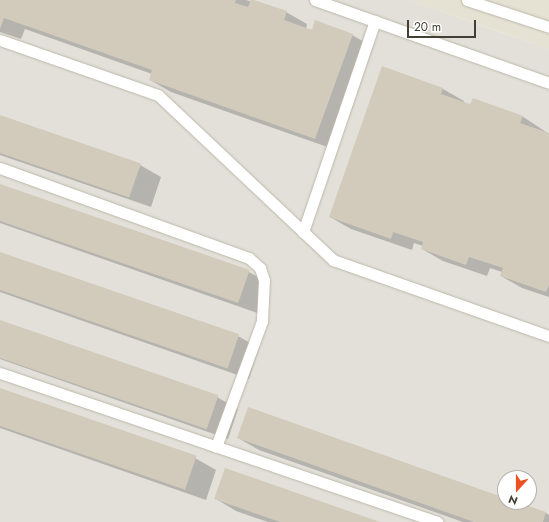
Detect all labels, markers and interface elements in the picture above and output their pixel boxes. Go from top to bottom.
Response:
scale bar [409,12,478,38]
text: 20 m [414,18,441,36]
north arrow [497,470,537,510]
text: N [506,491,520,509]

